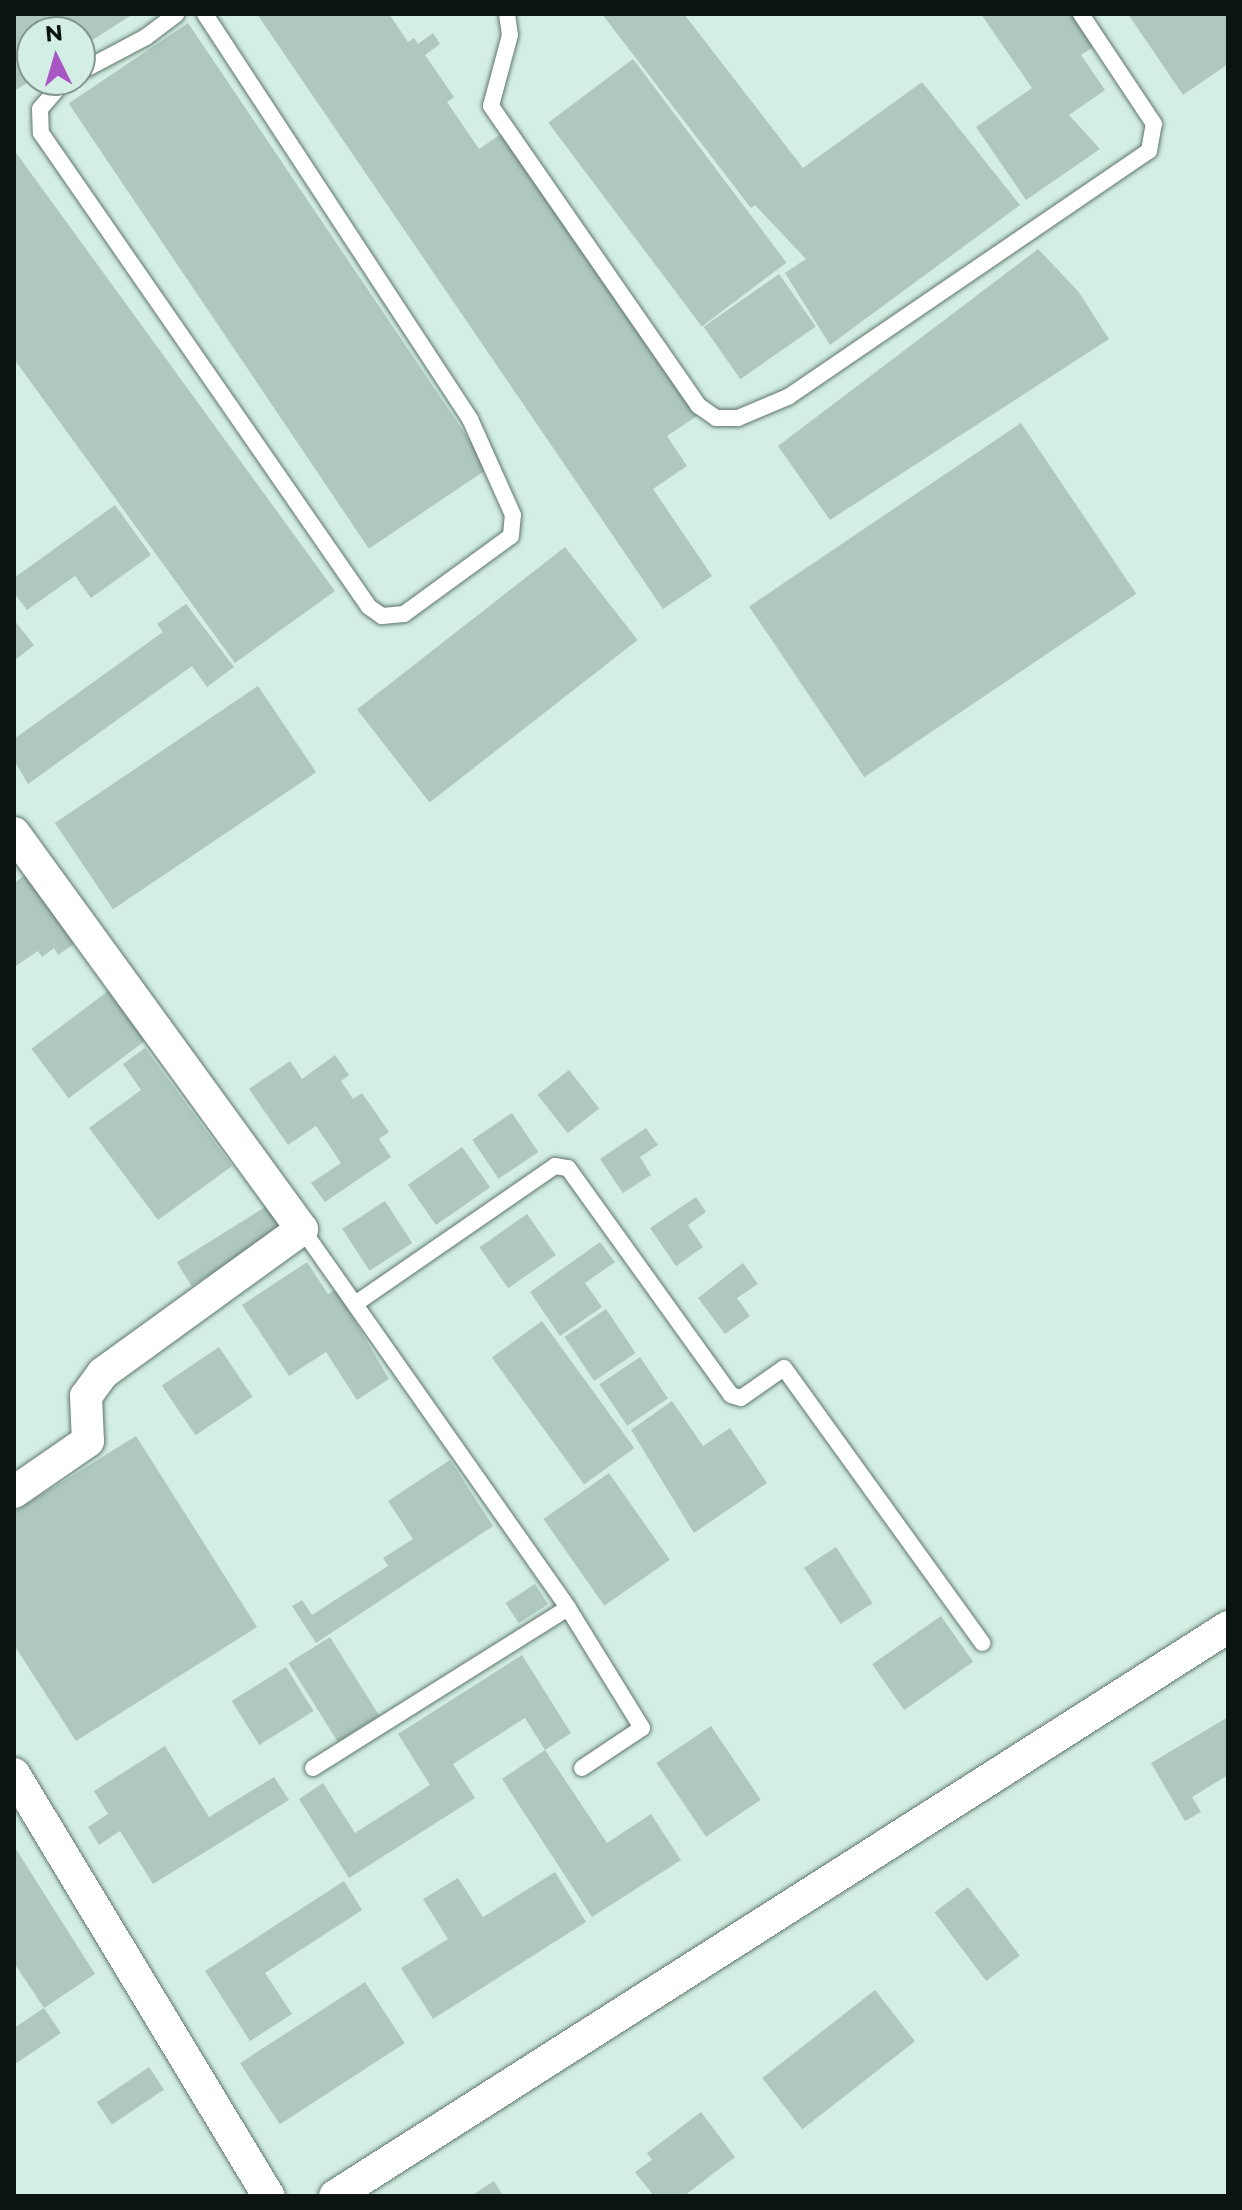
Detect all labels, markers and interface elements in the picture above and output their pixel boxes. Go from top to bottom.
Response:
north arrow [16,16,96,96]
text: N [44,19,64,48]

